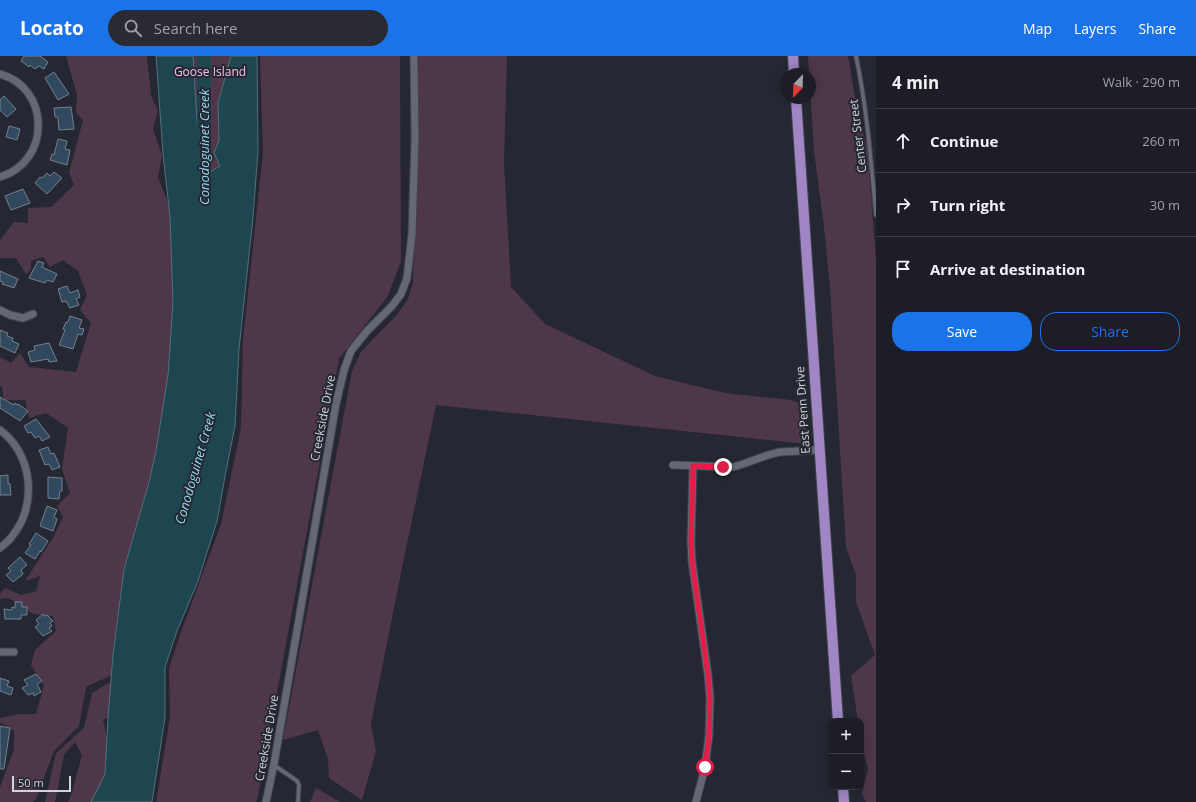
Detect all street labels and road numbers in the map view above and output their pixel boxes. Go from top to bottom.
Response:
street label: Center Street [845,98,870,174]
street label: East Penn Drive [791,365,814,454]
street label: Creekside Drive [306,373,339,463]
street label: Creekside Drive [251,693,283,783]

